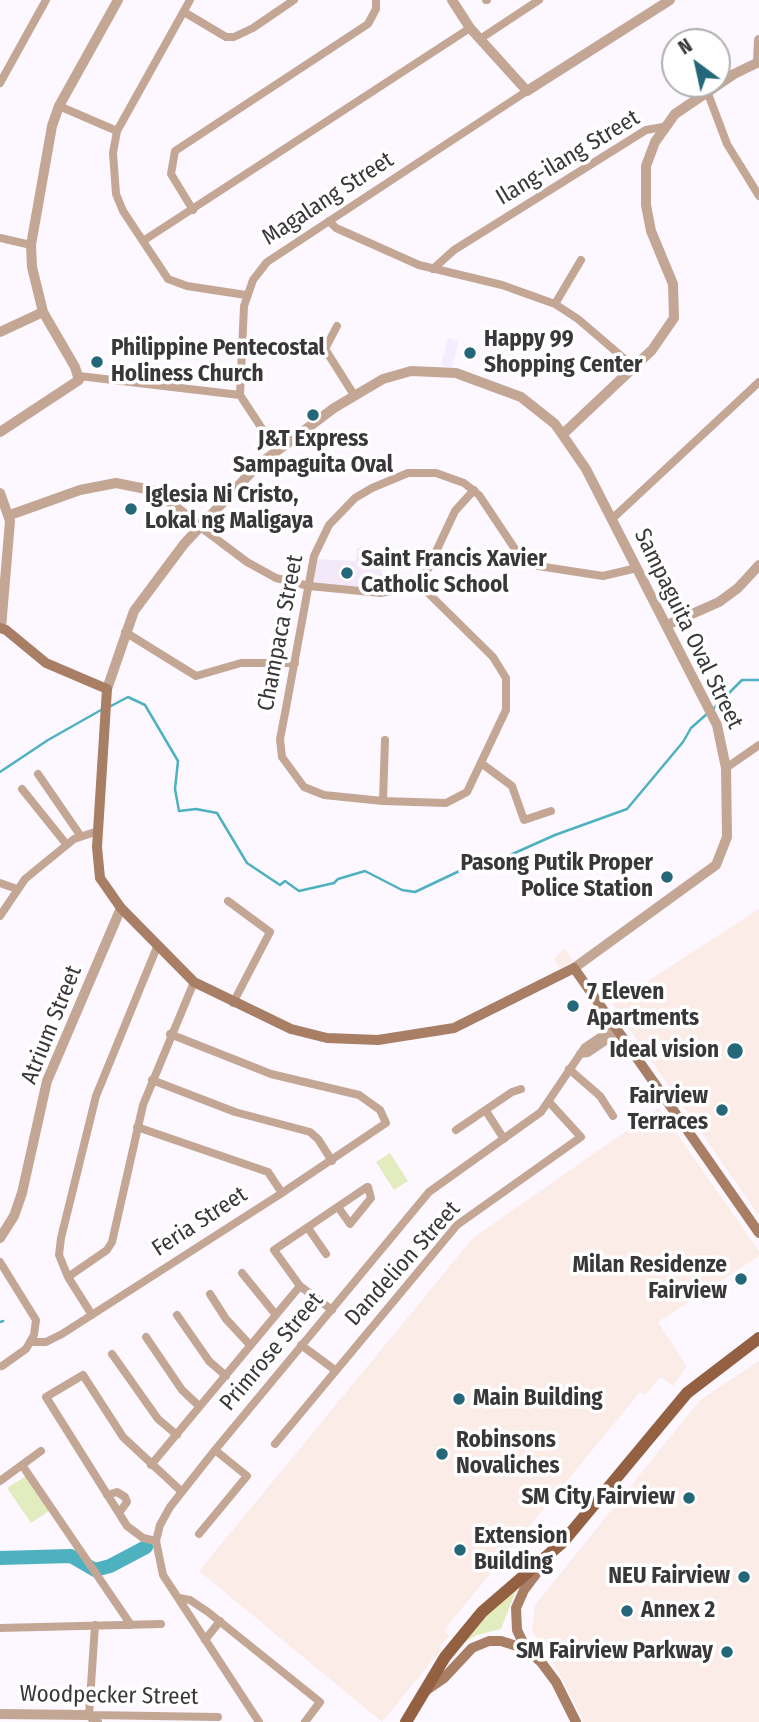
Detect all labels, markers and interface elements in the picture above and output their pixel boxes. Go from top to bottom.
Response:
north arrow [661,28,731,98]
text: N [674,34,696,59]
street label: Ilang-ilang Street [491,104,645,212]
street label: Magalang Street [257,146,399,252]
place label: Happy 99 Shopping Center [484,326,643,380]
place label: Philippine Pentecostal Holiness Church [111,335,325,389]
marker: Happy 99 Shopping Center [462,345,478,361]
marker: Philippine Pentecostal Holiness Church [89,354,105,370]
marker: J&T Express Sampaguita Oval [305,407,321,423]
place label: J&T Express Sampaguita Oval [233,426,393,480]
place label: Iglesia Ni Cristo, Lokal ng Maligaya [145,482,313,536]
marker: Iglesia Ni Cristo, Lokal ng Maligaya [123,501,139,517]
street label: Sampaguita Oval Street [628,524,748,734]
place label: Saint Francis Xavier Catholic School [361,546,547,600]
street label: Champaca Street [252,552,310,714]
marker: Saint Francis Xavier Catholic School [339,565,355,581]
place label: Pasong Putik Proper Police Station [460,850,653,904]
marker: Pasong Putik Proper Police Station [659,869,675,885]
street label: Atrium Street [16,962,88,1088]
place label: 7 Eleven Apartments [587,979,699,1033]
marker: 7 Eleven Apartments [565,998,581,1014]
place label: Ideal vision [609,1037,719,1065]
marker: Ideal vision [725,1041,745,1061]
place label: Fairview Terraces [627,1083,708,1137]
marker: Fairview Terraces [714,1102,730,1118]
street label: Feria Street [147,1181,253,1263]
street label: Dandelion Street [340,1196,466,1332]
place label: Milan Residenze Fairview [572,1252,727,1306]
marker: Milan Residenze Fairview [733,1271,749,1287]
street label: Primrose Street [215,1287,329,1417]
place label: Main Building [473,1385,603,1413]
marker: Main Building [451,1391,467,1407]
place label: Robinsons Novaliches [456,1427,559,1481]
marker: Robinsons Novaliches [434,1446,450,1462]
place label: SM City Fairview [521,1484,675,1512]
marker: SM City Fairview [681,1490,697,1506]
place label: Extension Building [474,1523,567,1577]
marker: Extension Building [452,1542,468,1558]
place label: NEU Fairview [608,1563,730,1591]
marker: NEU Fairview [736,1569,752,1585]
place label: Annex 2 [641,1597,715,1625]
marker: Annex 2 [619,1603,635,1619]
place label: SM Fairview Parkway [516,1638,713,1666]
marker: SM Fairview Parkway [719,1644,735,1660]
street label: Woodpecker Street [19,1681,199,1711]

